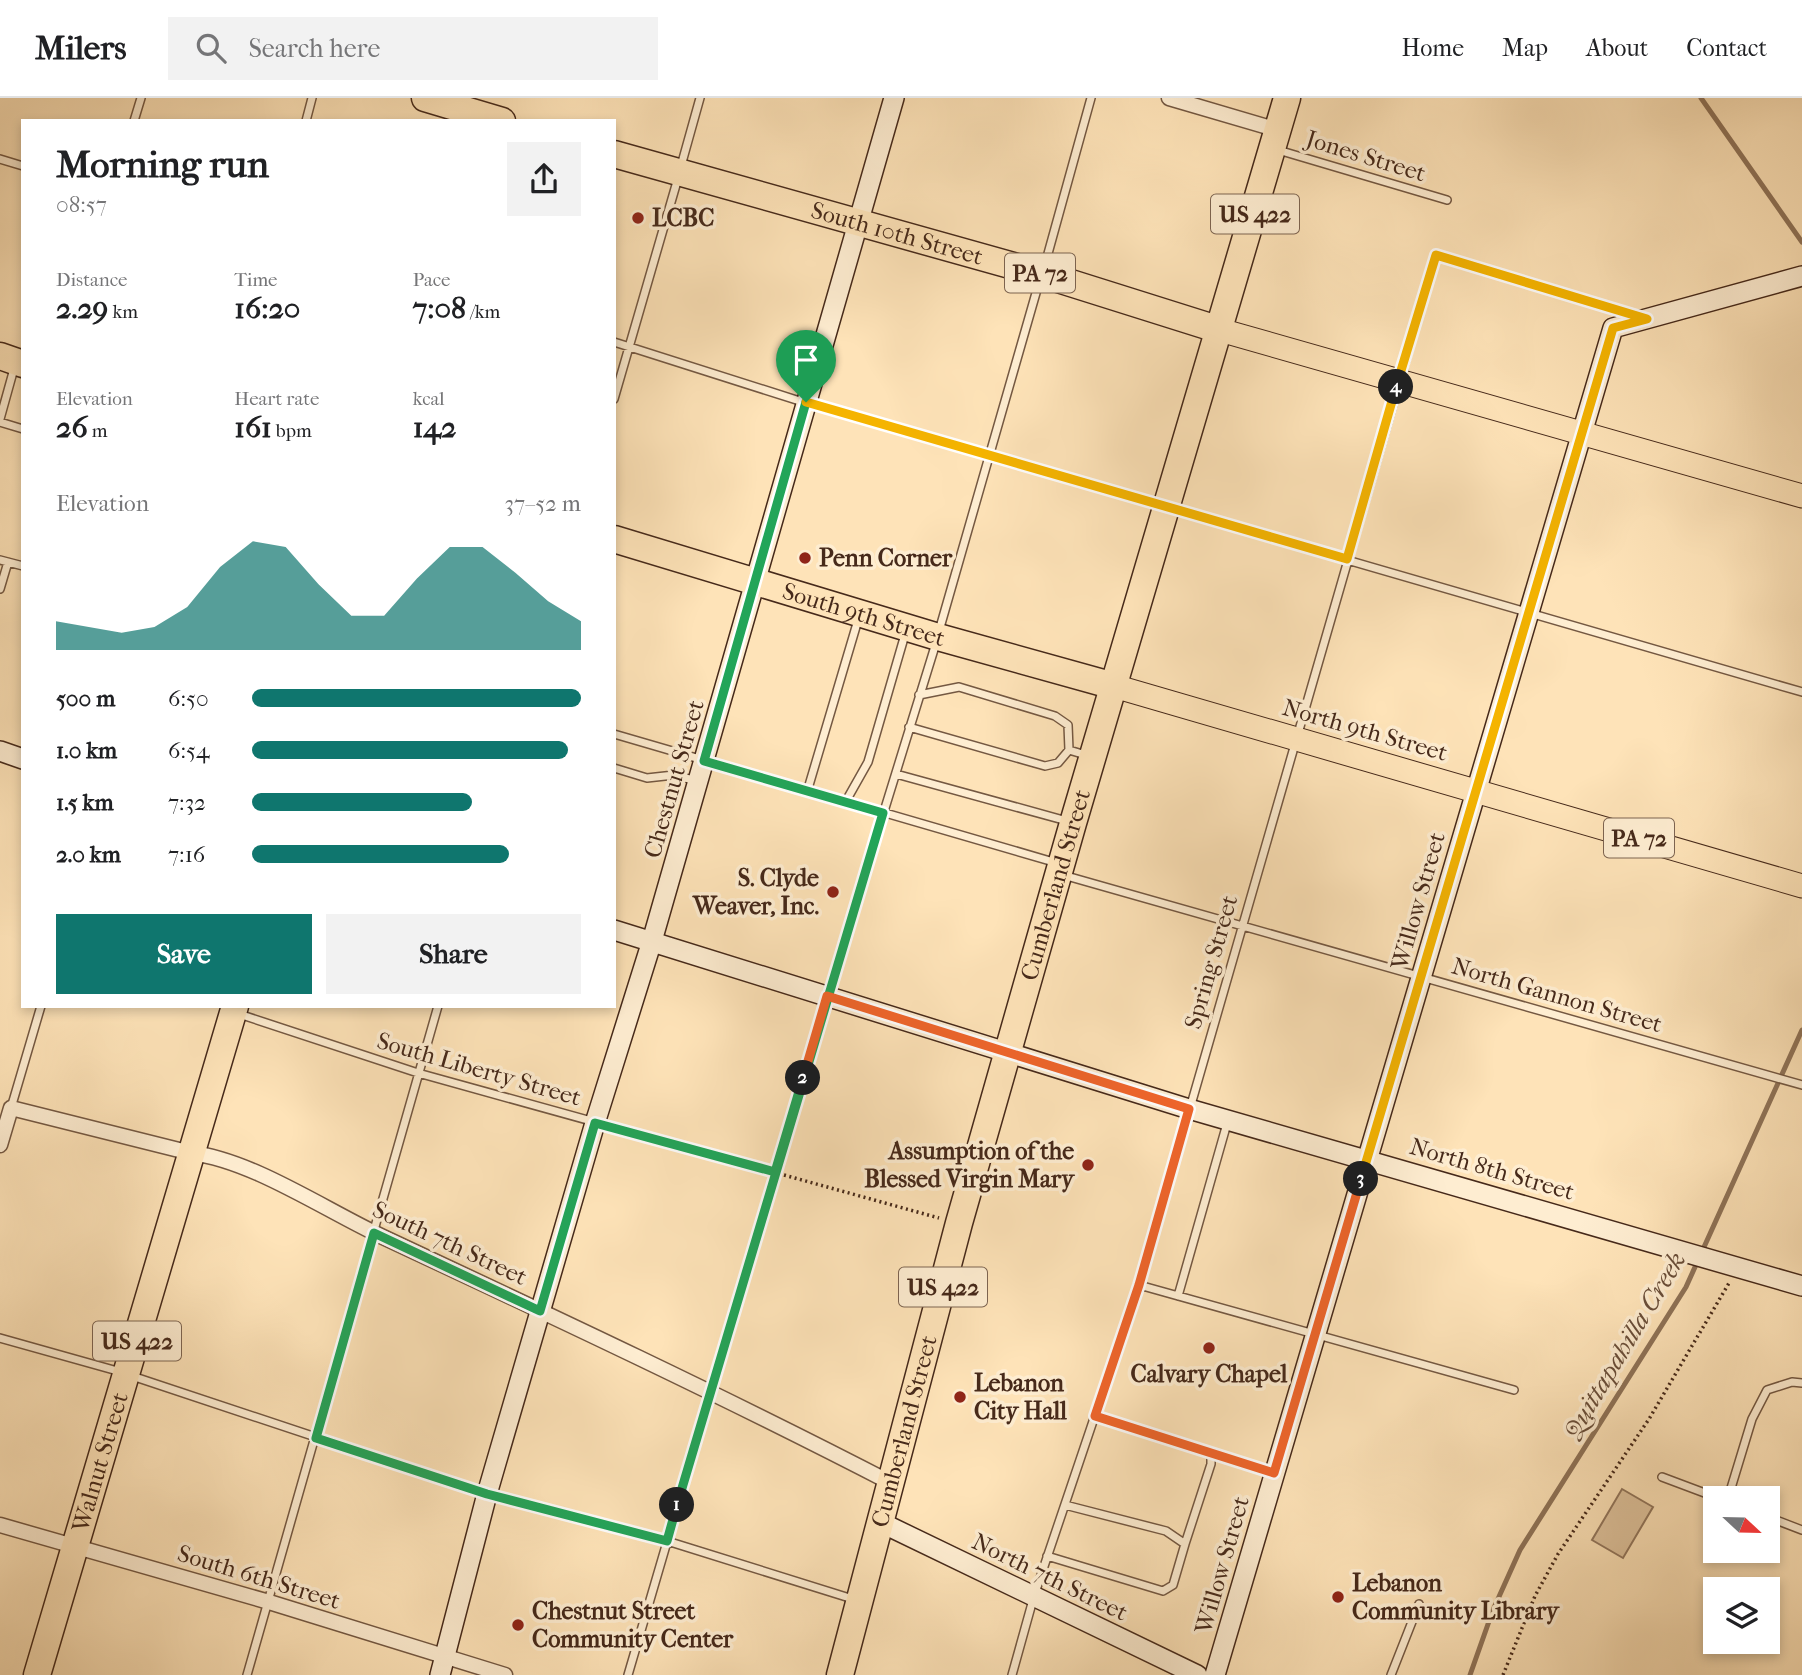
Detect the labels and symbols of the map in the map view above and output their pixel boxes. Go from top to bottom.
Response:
street label: Jones Street [1301,124,1430,188]
road number: US 422 [1211,195,1299,234]
street label: South 10th Street [808,196,987,271]
place label: LCBC [652,204,714,232]
marker: LCBC [630,210,646,226]
road number: PA 72 [1005,254,1075,292]
pin [776,330,836,402]
pin: 4 [1378,370,1414,404]
place label: Penn Corner [819,544,953,572]
marker: Penn Corner [797,550,813,566]
street label: South 9th Street [779,577,949,652]
street label: North 9th Street [1279,693,1451,767]
street label: Chestnut Street [638,696,710,861]
street label: Cumberland Street [1015,786,1096,984]
road number: PA 72 [1604,818,1674,858]
street label: Willow Street [1385,829,1451,974]
place label: S. Clyde Weaver, Inc. [692,864,819,920]
marker: S. Clyde Weaver, Inc. [825,884,841,900]
street label: Spring Street [1179,891,1244,1032]
street label: North Gannon Street [1449,952,1666,1039]
street label: South Liberty Street [374,1026,585,1112]
pin: 2 [786,1060,820,1096]
street label: North 8th Street [1406,1132,1578,1206]
place label: Assumption of the Blessed Virgin Mary [864,1137,1075,1193]
marker: Assumption of the Blessed Virgin Mary [1080,1157,1096,1173]
pin: 3 [1344,1162,1378,1196]
street label: South 7th Street [368,1195,532,1291]
water label: Quittapahilla Creek [1556,1246,1692,1445]
road number: US 422 [899,1268,987,1306]
road number: US 422 [93,1322,181,1360]
street label: Cumberland Street [866,1332,943,1530]
marker: Calvary Chapel [1201,1340,1217,1356]
place label: Calvary Chapel [1131,1360,1288,1388]
place label: Lebanon City Hall [974,1369,1067,1425]
street label: Walnut Street [66,1389,134,1536]
marker: Lebanon City Hall [952,1389,968,1405]
north arrow [1703,1486,1780,1563]
pin: 1 [660,1488,694,1522]
street label: Willow Street [1189,1493,1255,1638]
street label: North 7th Street [968,1527,1133,1627]
street label: South 6th Street [174,1539,344,1615]
place label: Lebanon Community Library [1352,1569,1560,1625]
marker: Lebanon Community Library [1330,1589,1346,1605]
place label: Chestnut Street Community Center [532,1597,734,1653]
marker: Chestnut Street Community Center [510,1617,526,1633]

